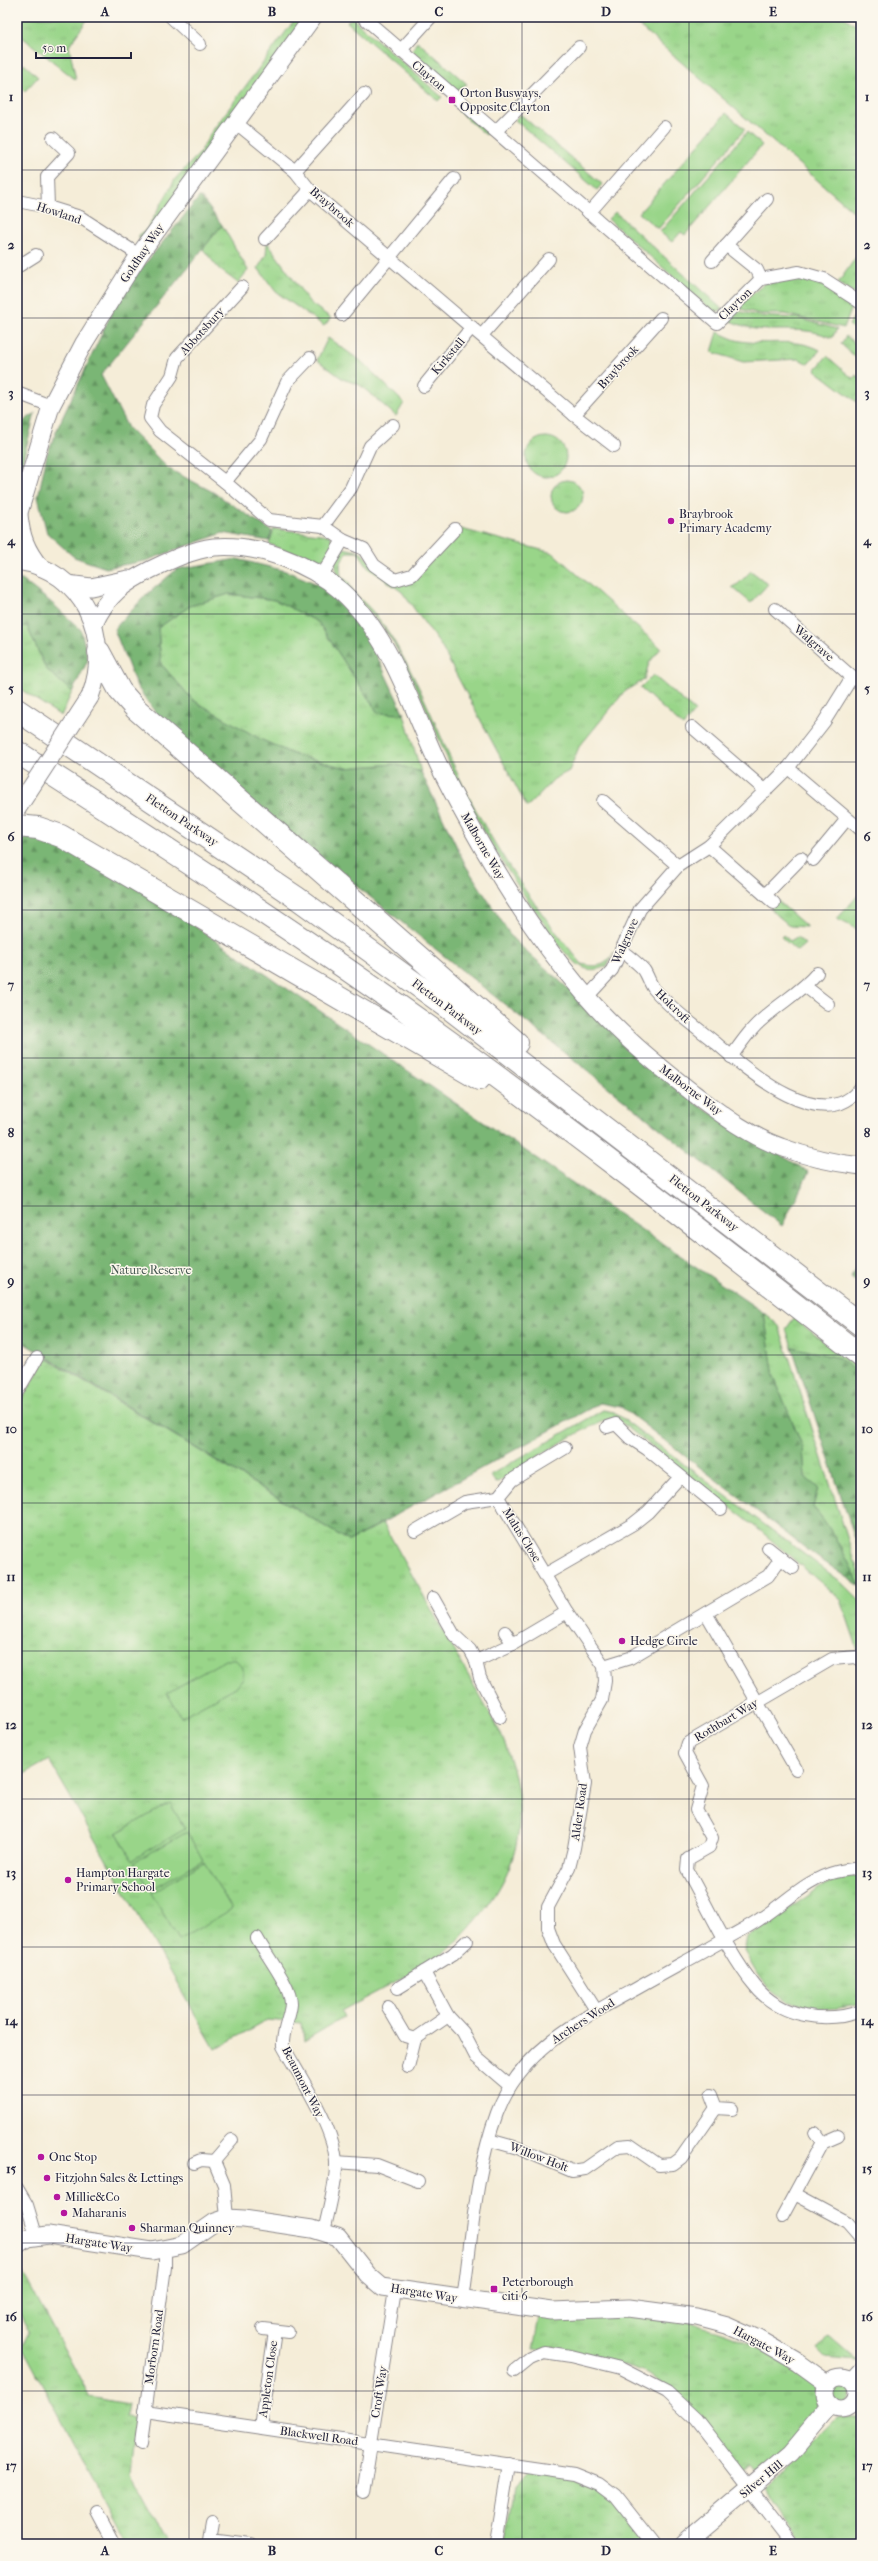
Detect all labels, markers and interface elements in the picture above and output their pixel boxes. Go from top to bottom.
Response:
text: A [100,4,110,19]
text: B [268,4,277,19]
text: C [435,4,444,19]
text: D [601,4,611,19]
text: E [769,4,777,19]
scale bar [36,34,131,60]
text: 50 m [42,41,66,55]
street label: Clayton [409,58,449,94]
place label: Orton Busways, Opposite Clayton [460,86,550,114]
text: 1 [9,89,14,104]
text: 1 [865,89,870,104]
marker: Orton Busways, Opposite Clayton [447,95,457,105]
street label: Braybrook [307,184,358,231]
street label: Howland [35,199,84,227]
street label: Goldhay Way [117,220,167,285]
text: 2 [8,237,15,252]
text: 2 [864,237,871,252]
street label: Clayton [716,285,754,323]
street label: Abbotsbury [176,304,228,359]
street label: Kirkstall [428,334,468,377]
street label: Braybrook [595,342,642,392]
text: 3 [8,385,14,401]
text: 3 [864,385,870,401]
place label: Braybrook Primary Academy [679,507,772,535]
marker: Braybrook Primary Academy [666,516,676,526]
text: 4 [6,533,16,549]
text: 4 [862,533,872,549]
street label: Walgrave [790,621,837,664]
text: 5 [8,681,14,696]
text: 5 [864,681,870,696]
street label: Fletton Parkway [143,791,221,850]
street label: Malborne Way [458,810,508,883]
text: 6 [7,829,15,844]
text: 6 [863,829,871,844]
street label: Walgrave [608,916,641,967]
street label: Fletton Parkway [409,976,485,1038]
text: 7 [7,977,15,992]
text: 7 [863,977,871,992]
street label: Holcroft [653,986,694,1027]
street label: Malborne Way [657,1062,726,1119]
text: 8 [8,1125,15,1140]
text: 8 [864,1125,871,1140]
street label: Fletton Parkway [667,1172,742,1235]
park label: Nature Reserve [111,1263,191,1277]
text: 9 [7,1273,15,1289]
text: 9 [863,1273,871,1289]
text: 10 [5,1421,17,1436]
text: 10 [861,1421,873,1436]
street label: Malus Close [500,1505,544,1565]
text: 11 [6,1569,16,1584]
text: 11 [862,1569,872,1584]
place label: Hedge Circle [630,1634,698,1648]
marker: Hedge Circle [617,1636,627,1646]
street label: Rothbart Way [691,1695,761,1745]
text: 12 [5,1717,17,1732]
text: 12 [861,1717,873,1732]
street label: Alder Road [568,1782,590,1843]
text: 13 [6,1865,16,1881]
text: 13 [862,1865,872,1881]
place label: Hampton Hargate Primary School [76,1866,170,1894]
marker: Hampton Hargate Primary School [63,1875,73,1885]
street label: Archers Wood [548,1995,618,2047]
text: 14 [5,2013,18,2029]
text: 14 [861,2013,874,2029]
street label: Beaumont Way [279,2044,327,2121]
street label: Willow Holt [507,2139,571,2175]
place label: One Stop [49,2150,97,2164]
marker: One Stop [36,2152,46,2162]
text: 15 [6,2161,16,2176]
text: 15 [862,2161,872,2176]
place label: Fitzjohn Sales & Lettings [55,2171,184,2185]
marker: Fitzjohn Sales & Lettings [42,2173,52,2183]
place label: Millie&Co [65,2190,120,2204]
marker: Millie&Co [52,2192,62,2202]
place label: Maharanis [72,2206,127,2220]
marker: Maharanis [59,2208,69,2218]
place label: Sharman Quinney [140,2221,235,2235]
marker: Sharman Quinney [127,2223,137,2233]
street label: Hargate Way [65,2231,134,2255]
place label: Peterborough citi 6 [502,2275,574,2303]
street label: Hargate Way [390,2281,459,2305]
marker: Peterborough citi 6 [489,2284,499,2294]
street label: Morborn Road [142,2308,166,2385]
text: 16 [5,2309,18,2324]
text: 16 [861,2309,874,2324]
street label: Hargate Way [731,2323,798,2367]
street label: Appleton Close [256,2340,280,2419]
street label: Croft Way [368,2364,390,2419]
street label: Blackwell Road [279,2424,359,2448]
street label: Silver Hill [737,2457,786,2501]
text: 17 [6,2458,17,2473]
text: 17 [862,2458,873,2473]
text: A [100,2543,110,2558]
text: B [268,2543,277,2558]
text: C [435,2543,444,2558]
text: D [601,2543,611,2558]
text: E [769,2543,777,2558]

